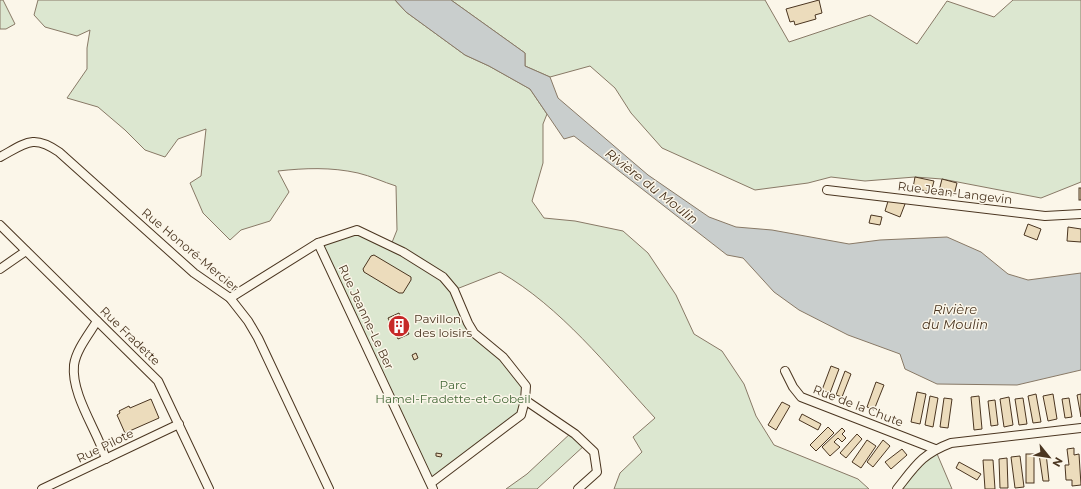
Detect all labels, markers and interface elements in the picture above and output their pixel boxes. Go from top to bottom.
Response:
water label: Rivière du Moulin [602,145,702,227]
street label: Rue Jean-Langevin [897,178,1013,207]
street label: Rue Honoré-Mercier [139,205,242,295]
street label: Rue Jeanne-Le Ber [336,262,397,372]
water label: Rivière du Moulin [922,301,988,332]
street label: Rue Fradette [97,303,164,368]
place label: Pavillon des loisirs [414,311,472,340]
building icon: Pavillon des loisirs [386,313,412,339]
park label: Parc Hamel-Fradette-et-Gobeil [375,377,531,406]
street label: Rue de la Chute [811,381,906,430]
street label: Rue Pilote [74,425,136,466]
north arrow [1029,437,1069,477]
text: N [1049,455,1066,469]

